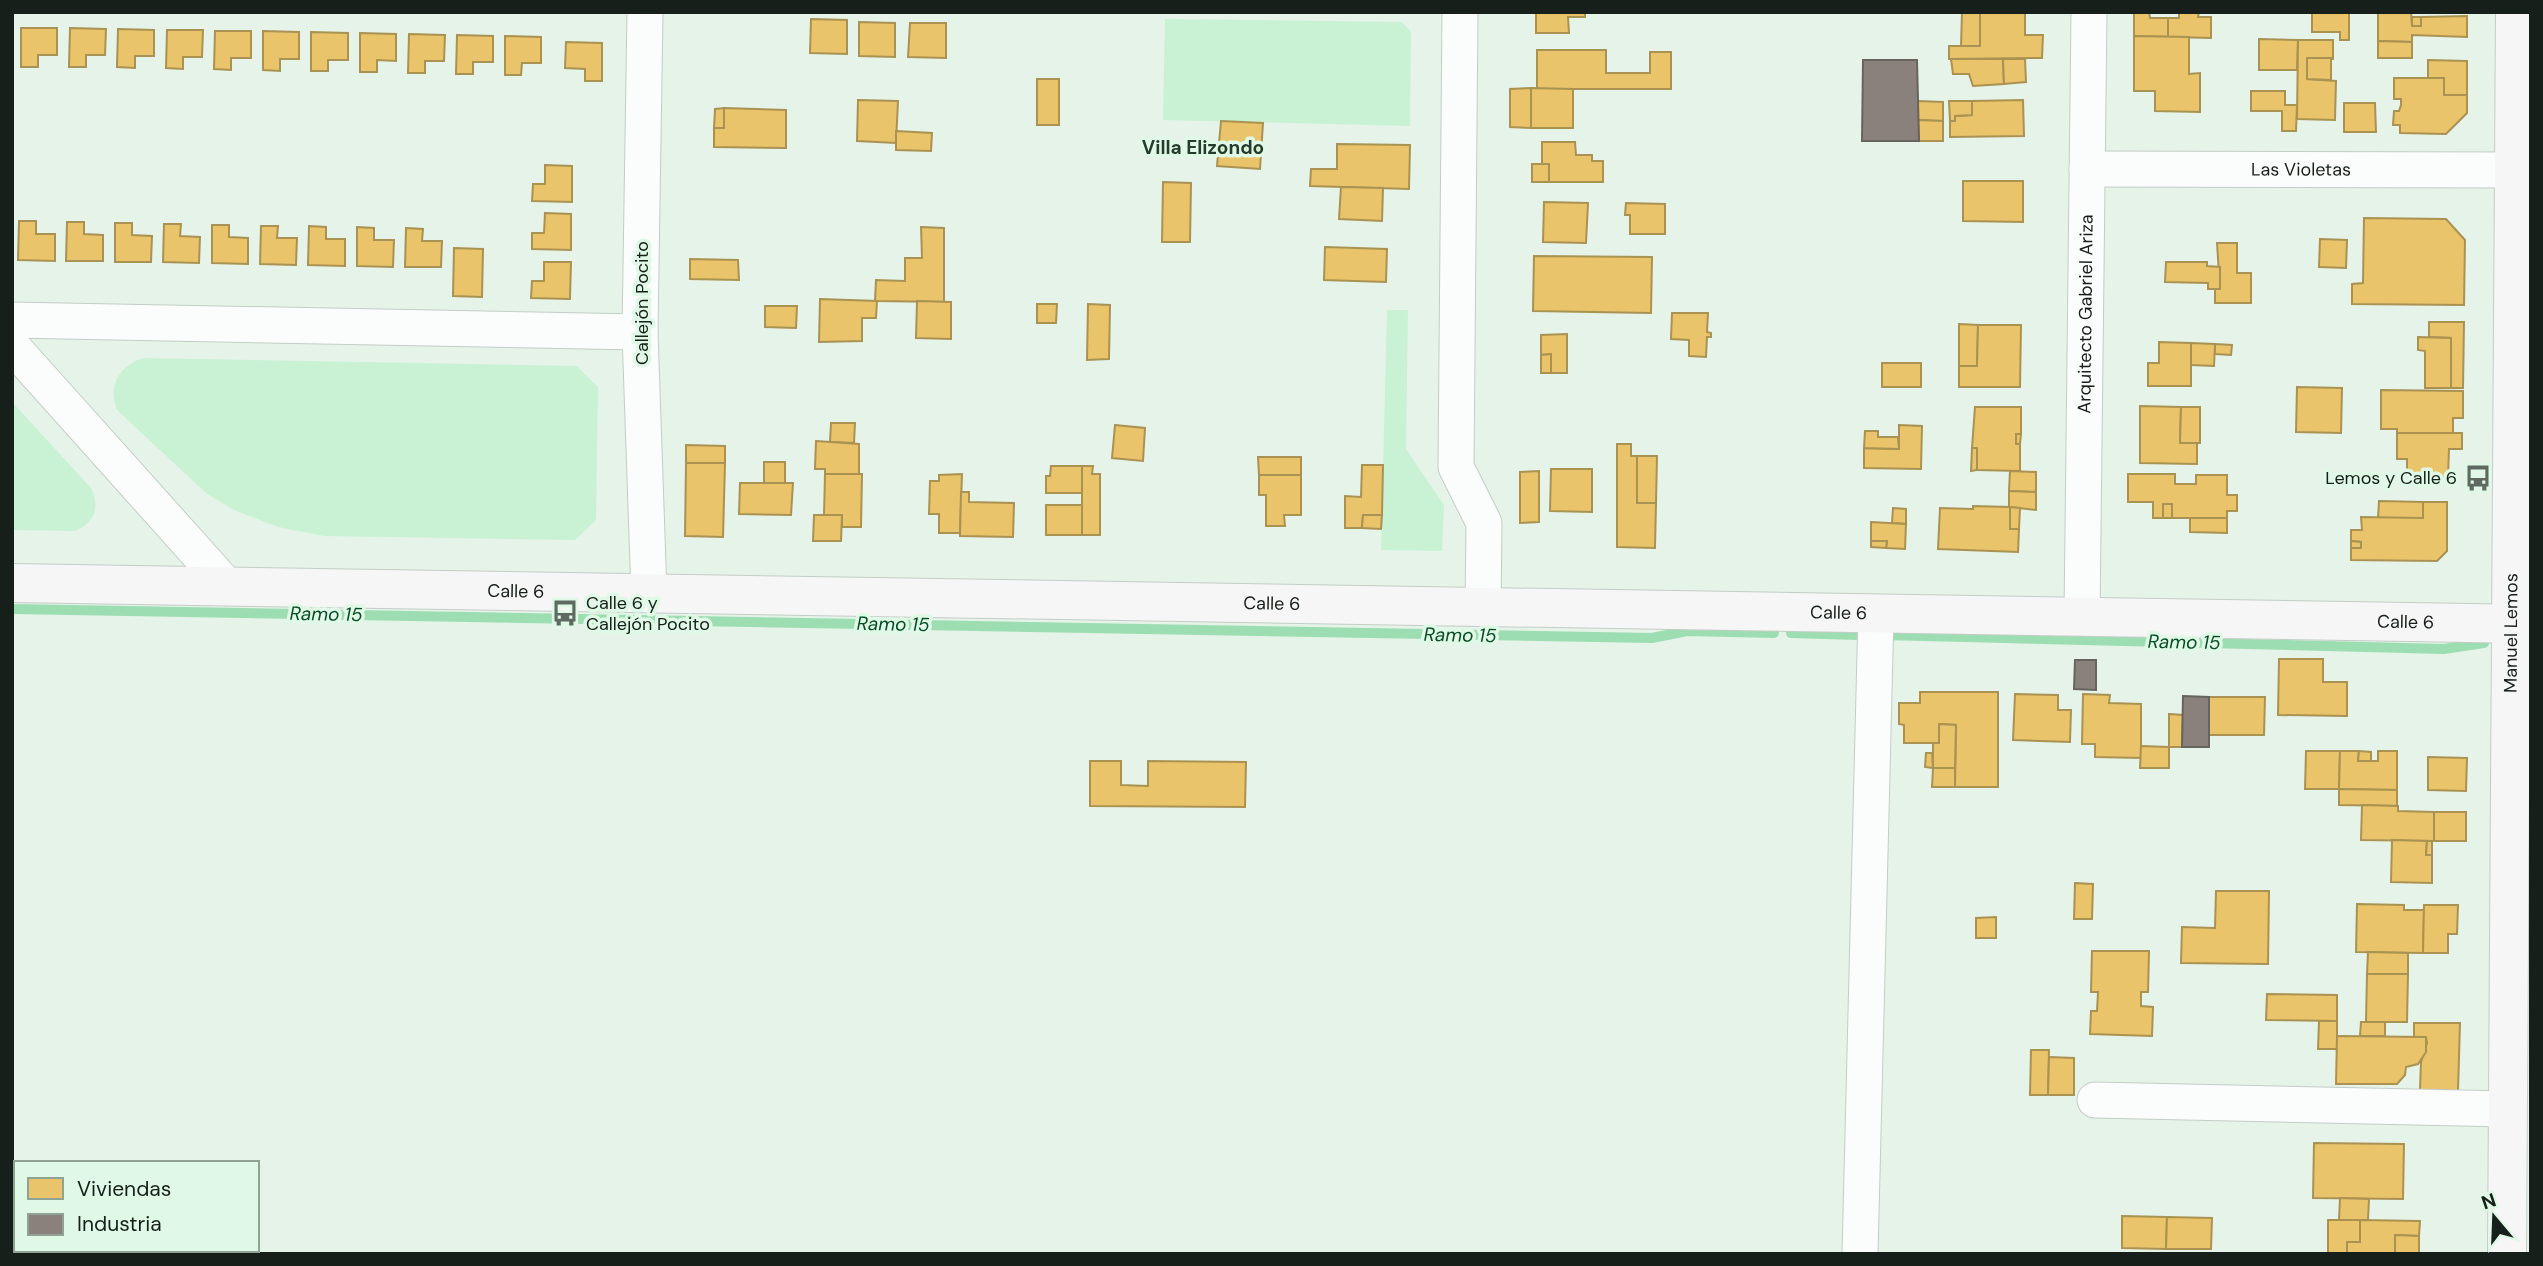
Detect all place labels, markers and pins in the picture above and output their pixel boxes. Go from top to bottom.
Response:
bus stop icon: Lemos y Calle 6 [2463,463,2493,493]
place label: Lemos y Calle 6 [2325,466,2457,490]
place label: Calle 6 y Callejón Pocito [586,591,710,636]
bus stop icon: Calle 6 y Callejón Pocito [550,598,580,628]

